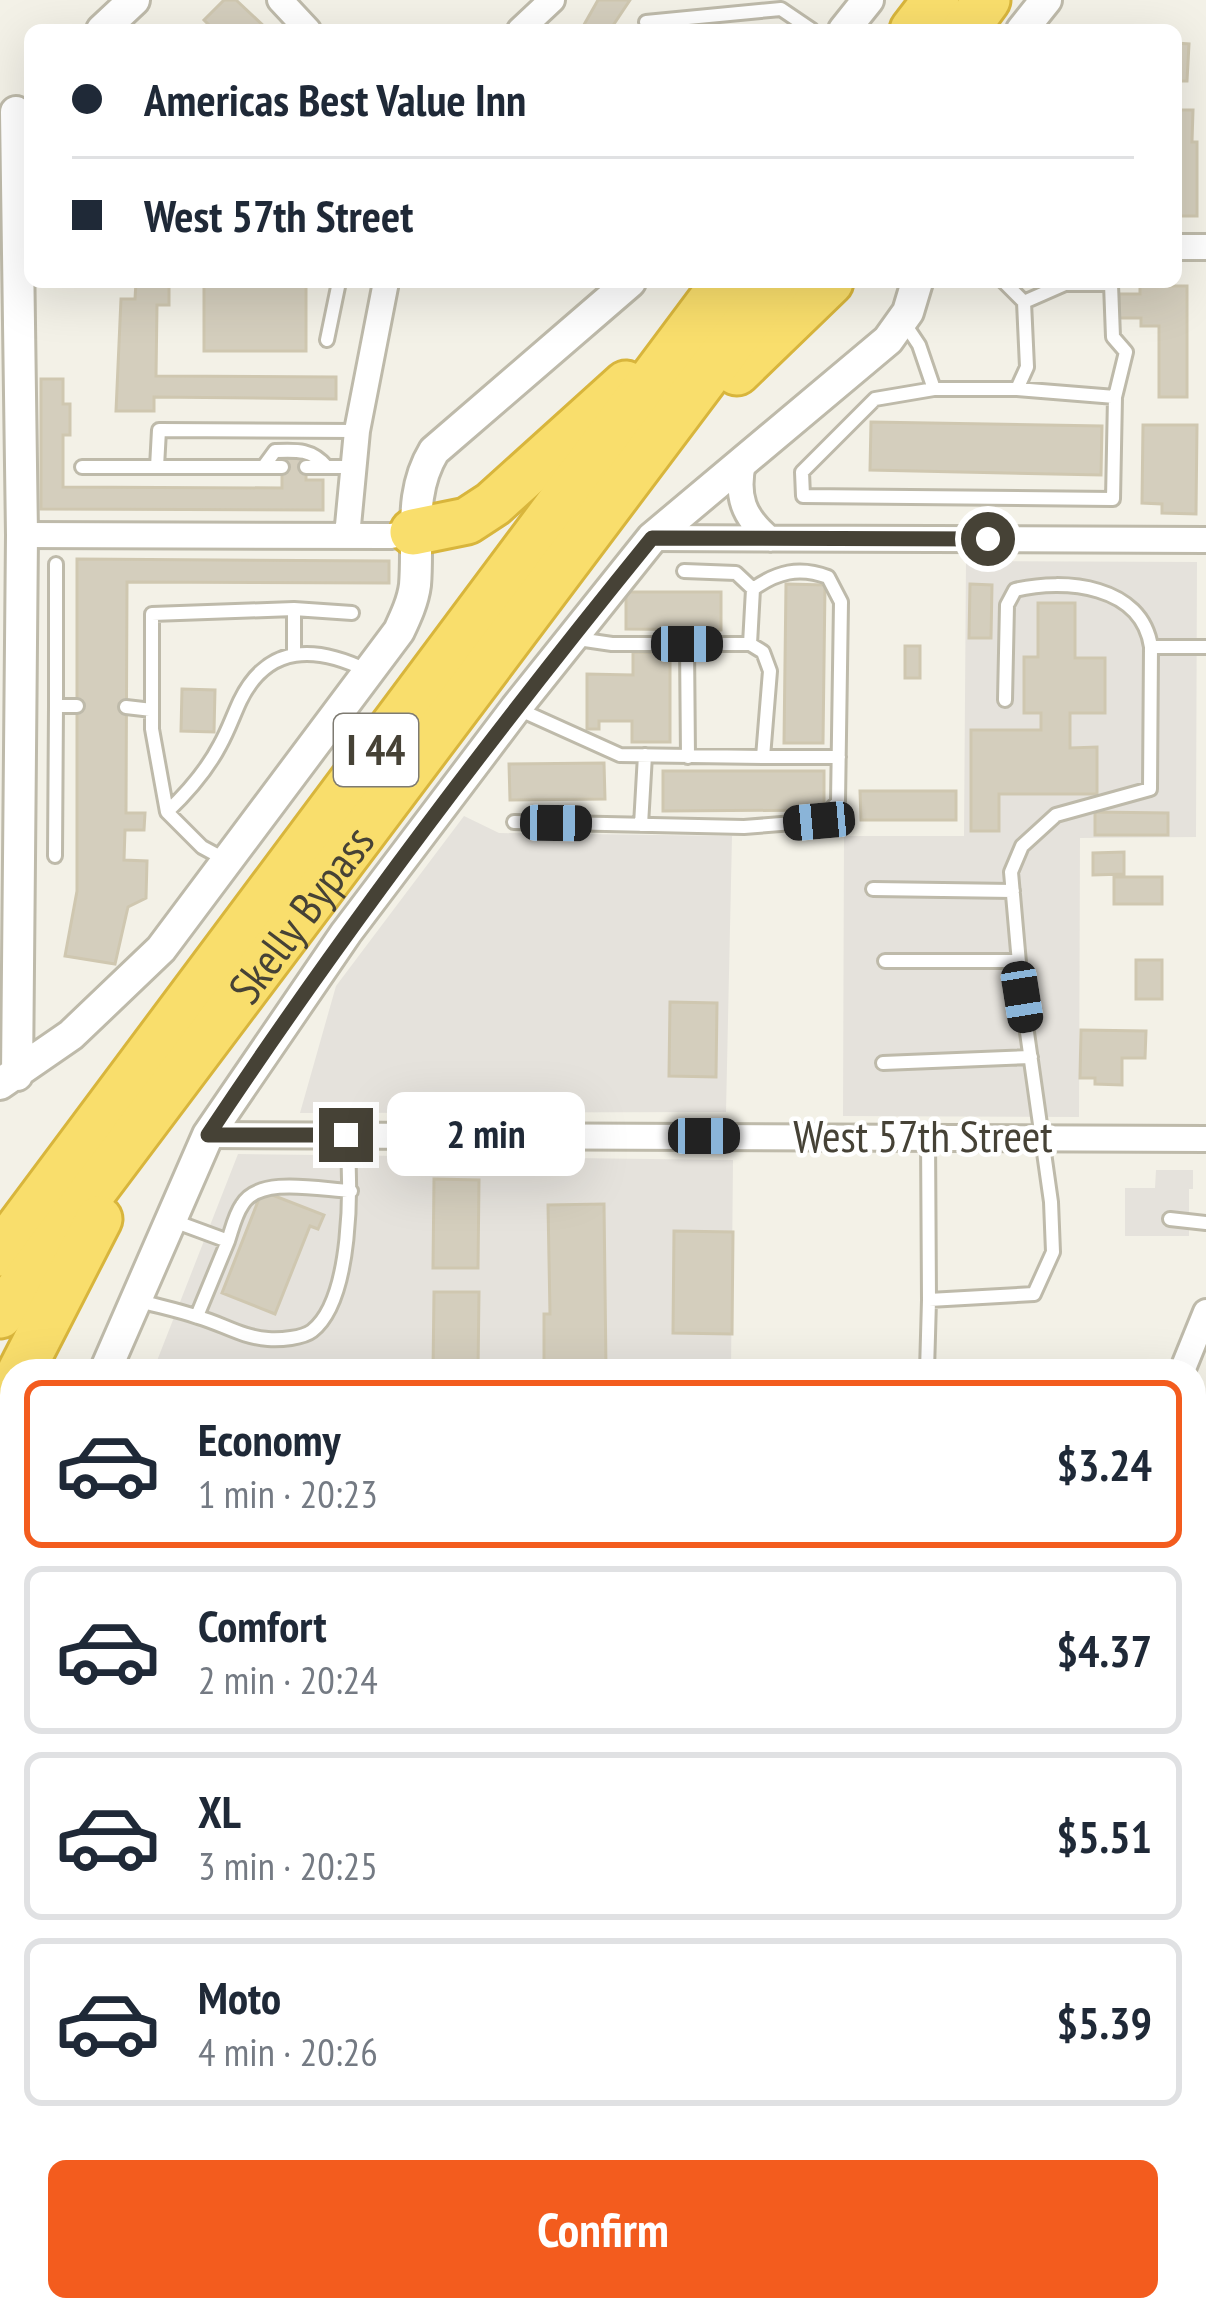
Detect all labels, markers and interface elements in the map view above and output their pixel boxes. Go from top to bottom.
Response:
text: Americas Best Value Inn [144,70,526,128]
text: West 57th Street [144,186,413,244]
route start [961,512,1015,566]
car [651,626,723,662]
road number: I 44 [334,714,418,786]
car [782,800,856,842]
car [520,804,592,842]
street label: Skelly Bypass [215,814,386,1014]
car [999,959,1045,1035]
callout: 2 min [388,1093,586,1177]
street label: West 57th Street [793,1106,1053,1164]
route end [319,1108,373,1162]
text: 2 min [447,1108,525,1159]
car [668,1118,740,1154]
icon: car [54,1410,162,1518]
text: Economy [198,1410,341,1468]
text: $3.24 [1056,1435,1152,1493]
text: 1 min · 20:23 [198,1468,378,1519]
icon: car [54,1596,162,1704]
text: Comfort [198,1596,327,1654]
text: $4.37 [1056,1621,1152,1679]
text: 2 min · 20:24 [198,1654,378,1705]
icon: car [54,1782,162,1890]
text: XL [198,1782,241,1840]
text: $5.51 [1056,1807,1152,1865]
text: 3 min · 20:25 [198,1840,378,1891]
icon: car [54,1968,162,2076]
text: Moto [198,1968,281,2026]
text: $5.39 [1056,1993,1152,2051]
text: 4 min · 20:26 [198,2026,378,2077]
button: Confirm [48,2160,1158,2298]

